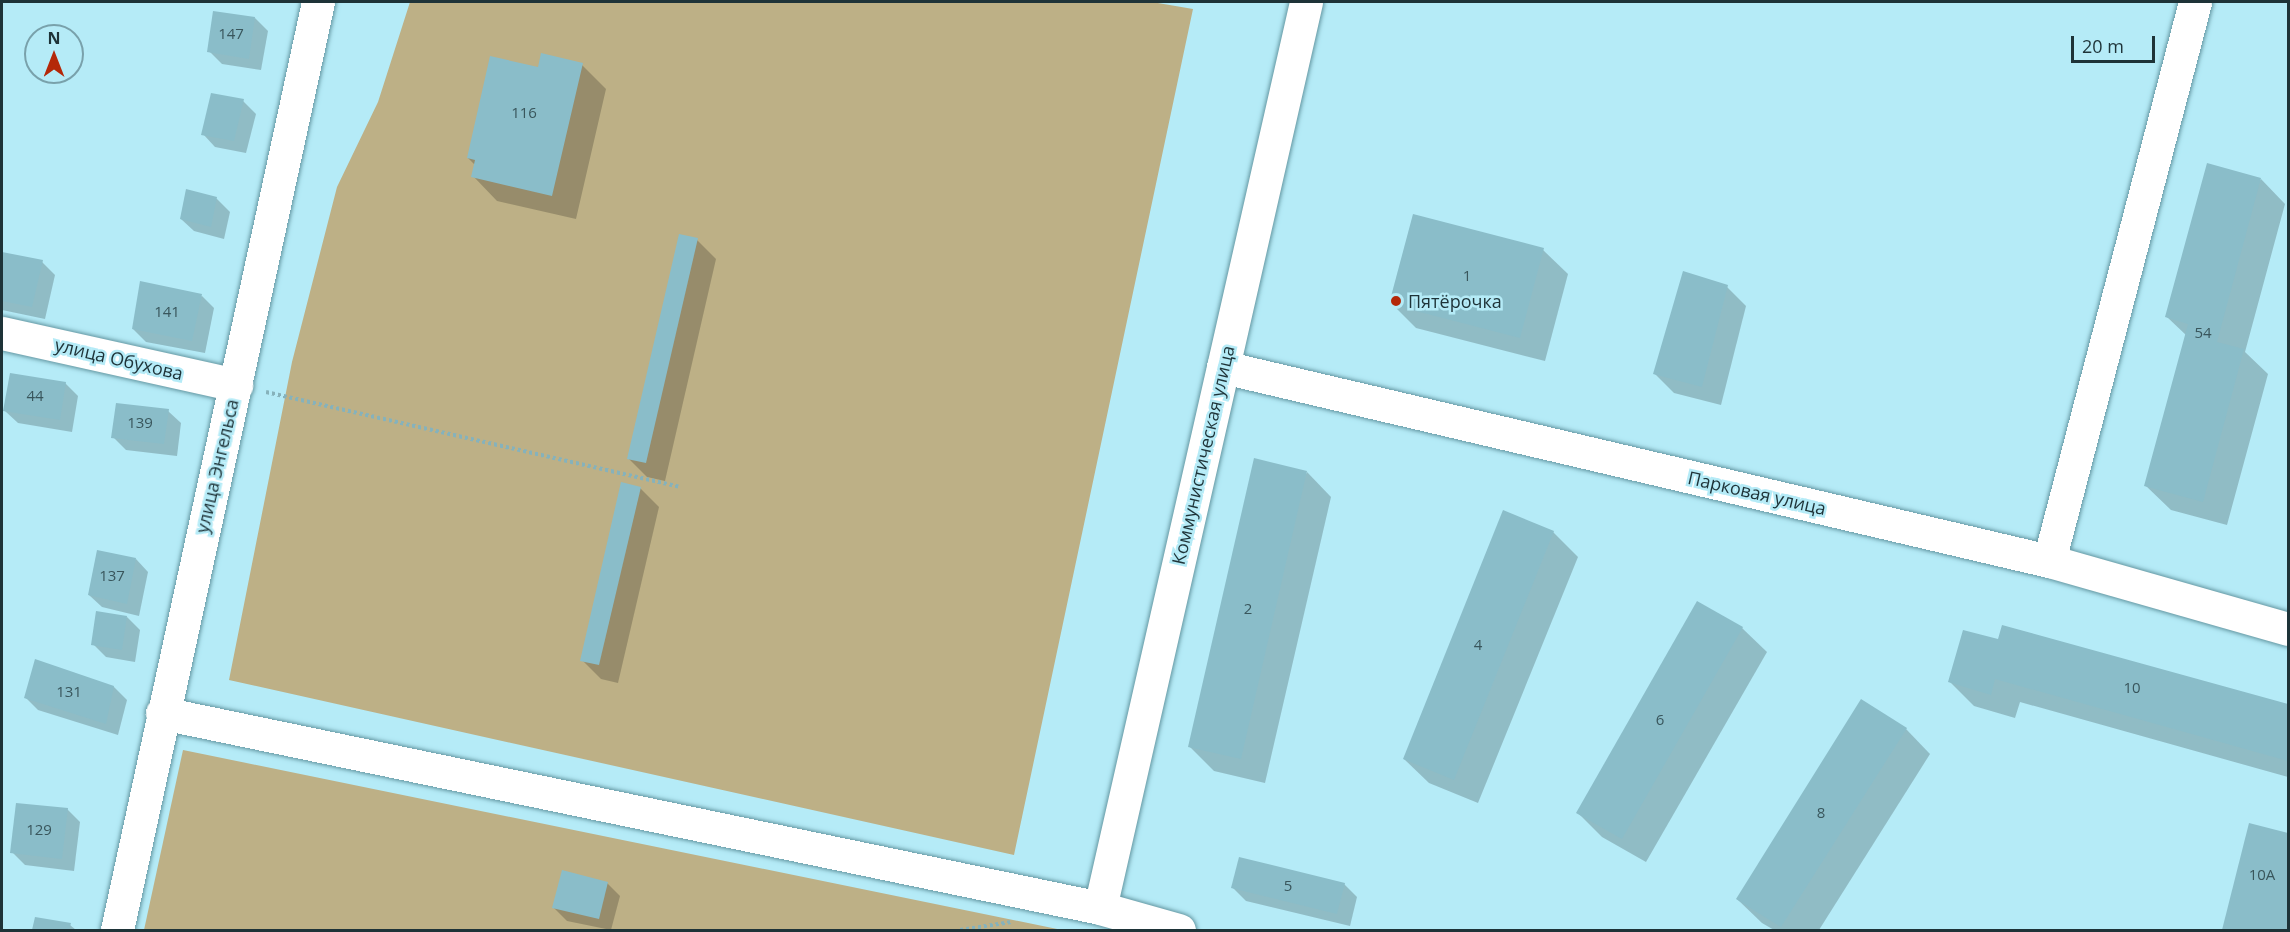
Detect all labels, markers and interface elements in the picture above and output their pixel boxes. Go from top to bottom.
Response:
north arrow [24,24,84,84]
scale bar [2074,24,2158,62]
house number: 147 [218,25,244,43]
text: N [47,27,61,49]
text: 20 m [2082,34,2124,58]
house number: 116 [511,104,537,122]
house number: 1 [1463,267,1471,285]
place label: Пятёрочка [1408,290,1502,312]
marker: Пятёрочка [1389,294,1403,308]
house number: 141 [154,303,180,321]
house number: 54 [2194,324,2212,342]
street label: улица Обухова [53,334,185,384]
street label: Коммунистическая улица [1167,343,1239,567]
house number: 44 [26,387,44,405]
street label: улица Энгельса [191,397,243,535]
house number: 139 [127,414,153,432]
street label: Парковая улица [1686,467,1828,519]
house number: 137 [99,567,125,585]
house number: 2 [1244,600,1252,618]
house number: 4 [1474,636,1482,654]
house number: 10 [2123,679,2141,697]
house number: 131 [56,683,82,701]
house number: 6 [1656,711,1664,729]
house number: 8 [1817,804,1825,822]
house number: 129 [26,821,52,839]
house number: 10А [2249,866,2275,884]
house number: 5 [1284,877,1292,895]

